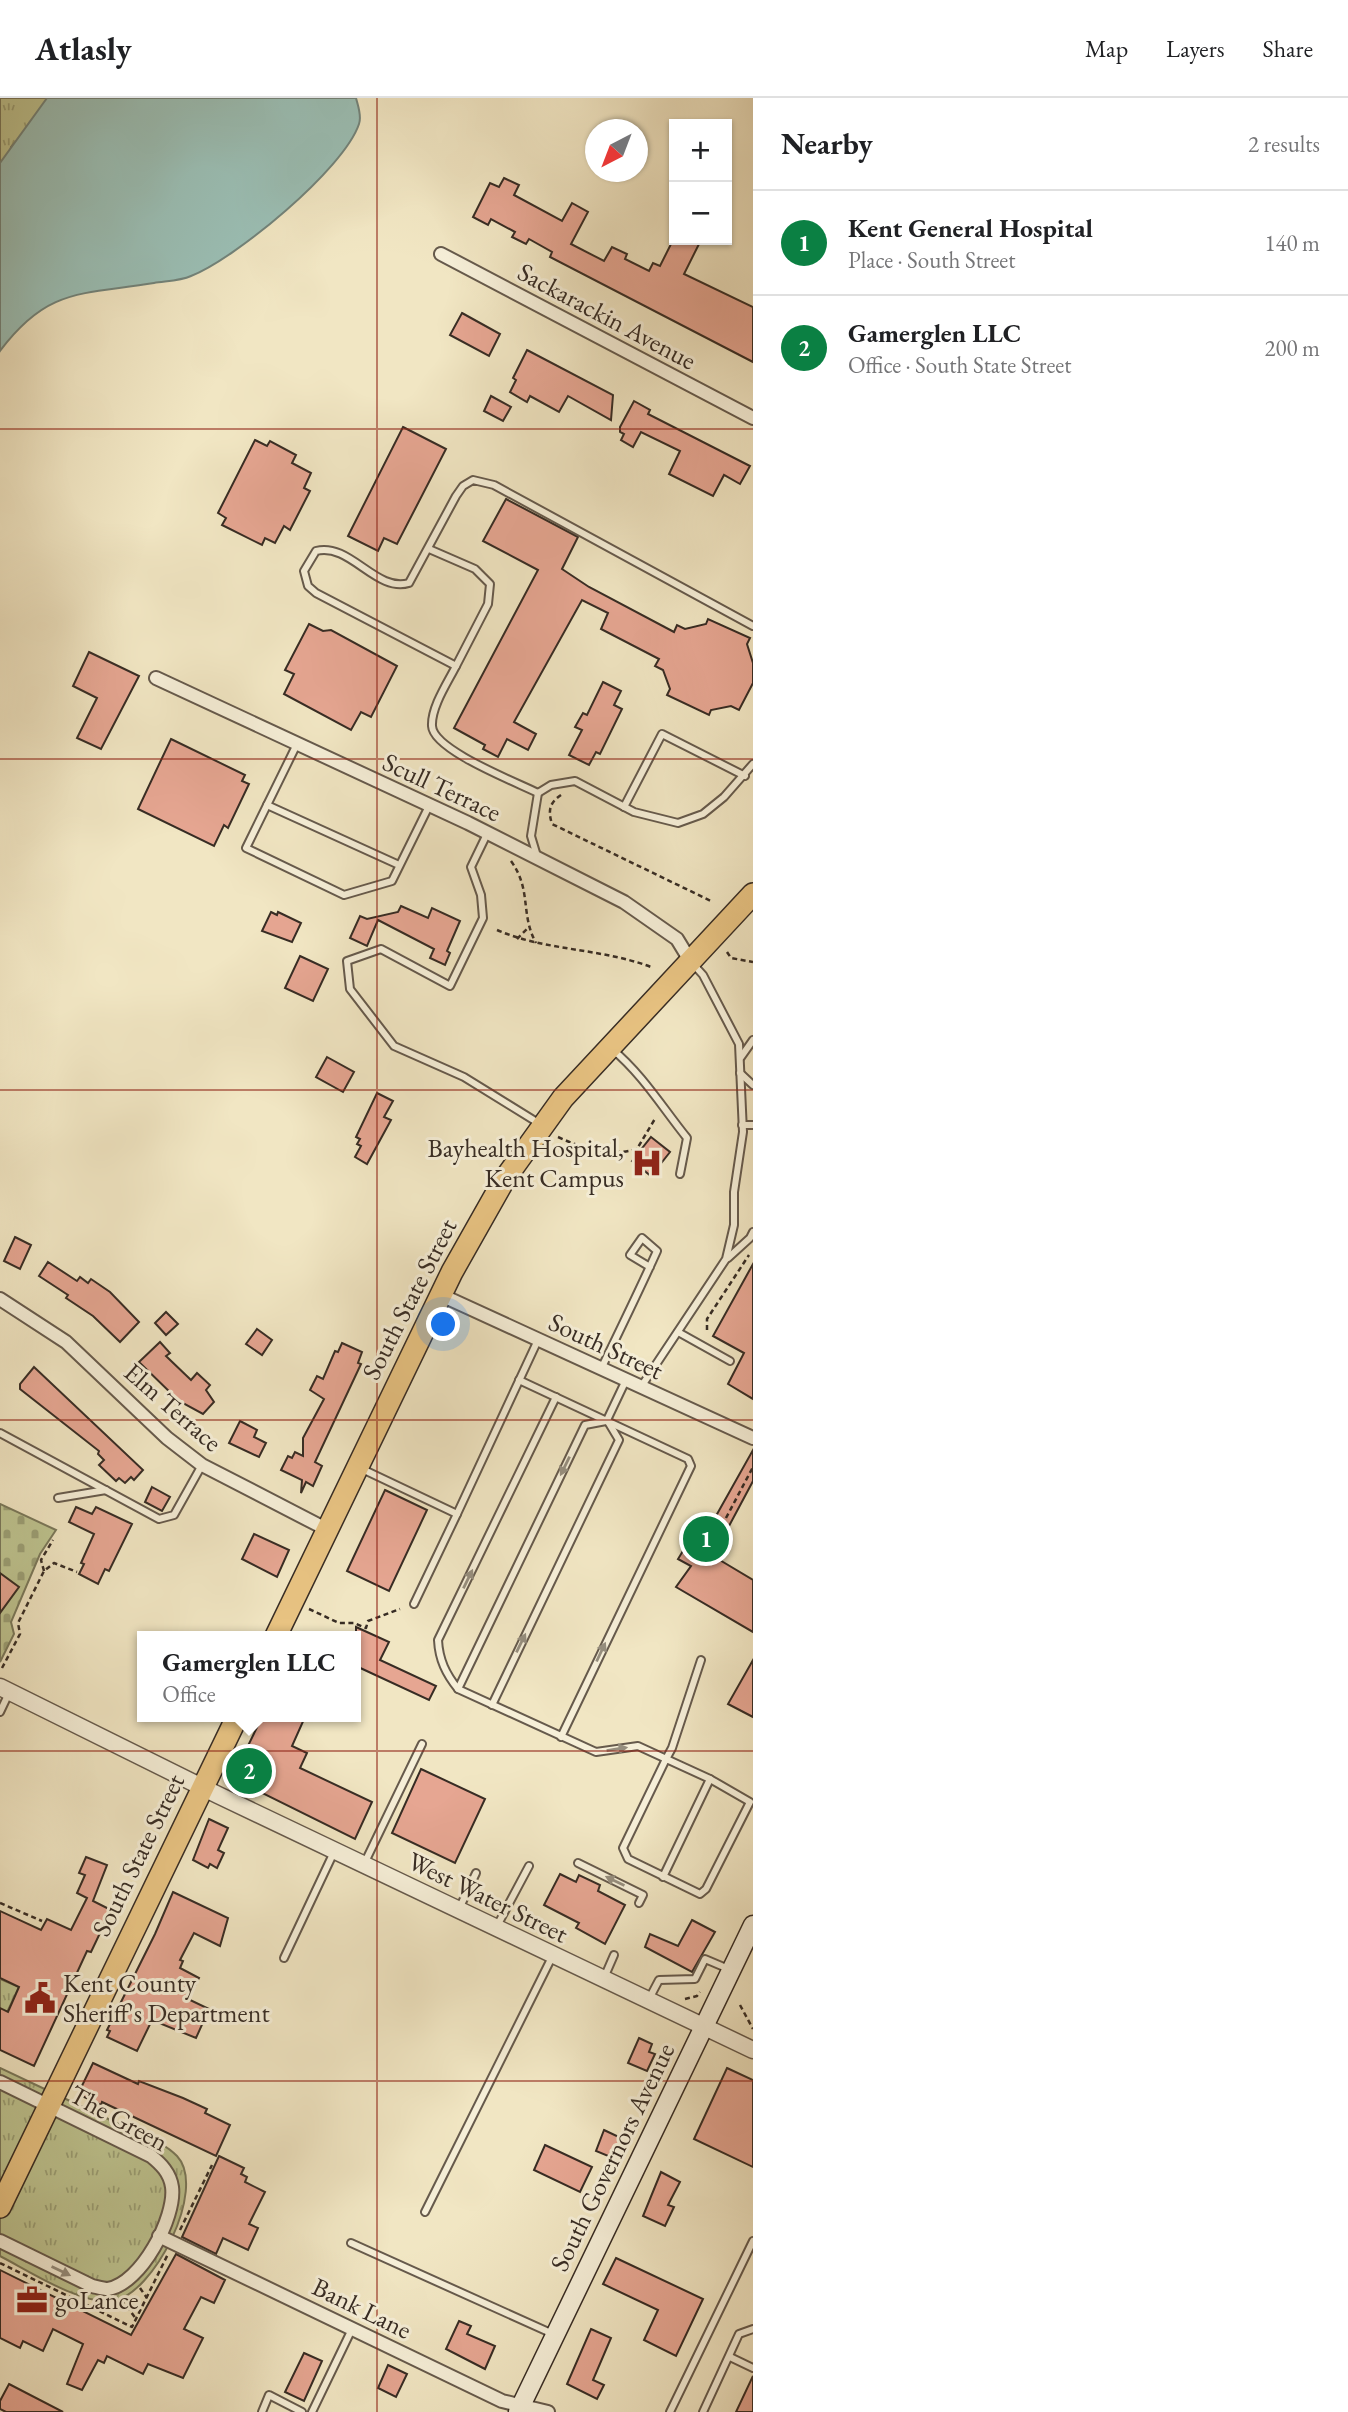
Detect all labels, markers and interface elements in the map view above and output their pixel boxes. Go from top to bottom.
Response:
text: Atlasly [35,27,132,70]
text: Map [1085,33,1128,64]
text: Layers [1166,33,1225,64]
text: Share [1263,33,1313,64]
north arrow [585,119,648,182]
map controls [669,119,732,245]
button: + [669,119,732,182]
text: Nearby [781,124,873,163]
text: 2 results [1248,129,1320,159]
button: − [669,182,732,245]
text: Kent General Hospital [848,211,1093,245]
text: 1 [798,228,810,258]
text: 140 m [1264,228,1320,258]
text: Place · South Street [848,245,1015,275]
street label: Sackarackin Avenue [512,255,702,377]
text: Gamerglen LLC [848,316,1021,350]
text: 2 [798,333,810,363]
text: 200 m [1264,333,1320,363]
text: Office · South State Street [848,350,1071,380]
street label: Scull Terrace [377,745,507,829]
place label: Bayhealth Hospital, Kent Campus [427,1131,624,1195]
hospital icon: Bayhealth Hospital, Kent Campus [630,1146,664,1180]
street label: South State Street [354,1213,464,1385]
street label: South Street [543,1305,669,1387]
your location [426,1307,460,1341]
street label: Elm Terrace [117,1355,229,1459]
one-way arrow [559,1455,570,1476]
pin: 1 [683,1513,729,1565]
one-way arrow [462,1569,474,1589]
popup [137,1631,361,1722]
one-way arrow [516,1633,527,1653]
one-way arrow [595,1642,606,1663]
text: Gamerglen LLC [162,1645,336,1679]
text: Office [162,1679,216,1709]
one-way arrow [606,1743,628,1754]
pin: 2 [226,1745,272,1797]
street label: South State Street [84,1768,192,1942]
street label: West Water Street [402,1844,574,1950]
one-way arrow [605,1875,625,1886]
place label: Kent County Sheriff's Department [63,1966,270,2030]
public building icon: Kent County Sheriff's Department [23,1981,57,2015]
street label: South Governors Avenue [542,2037,682,2277]
street label: The Green [64,2077,175,2159]
one-way arrow [51,2265,71,2276]
street label: Bank Lane [307,2269,417,2347]
office icon: goLance [15,2283,49,2317]
place label: goLance [55,2283,139,2317]

